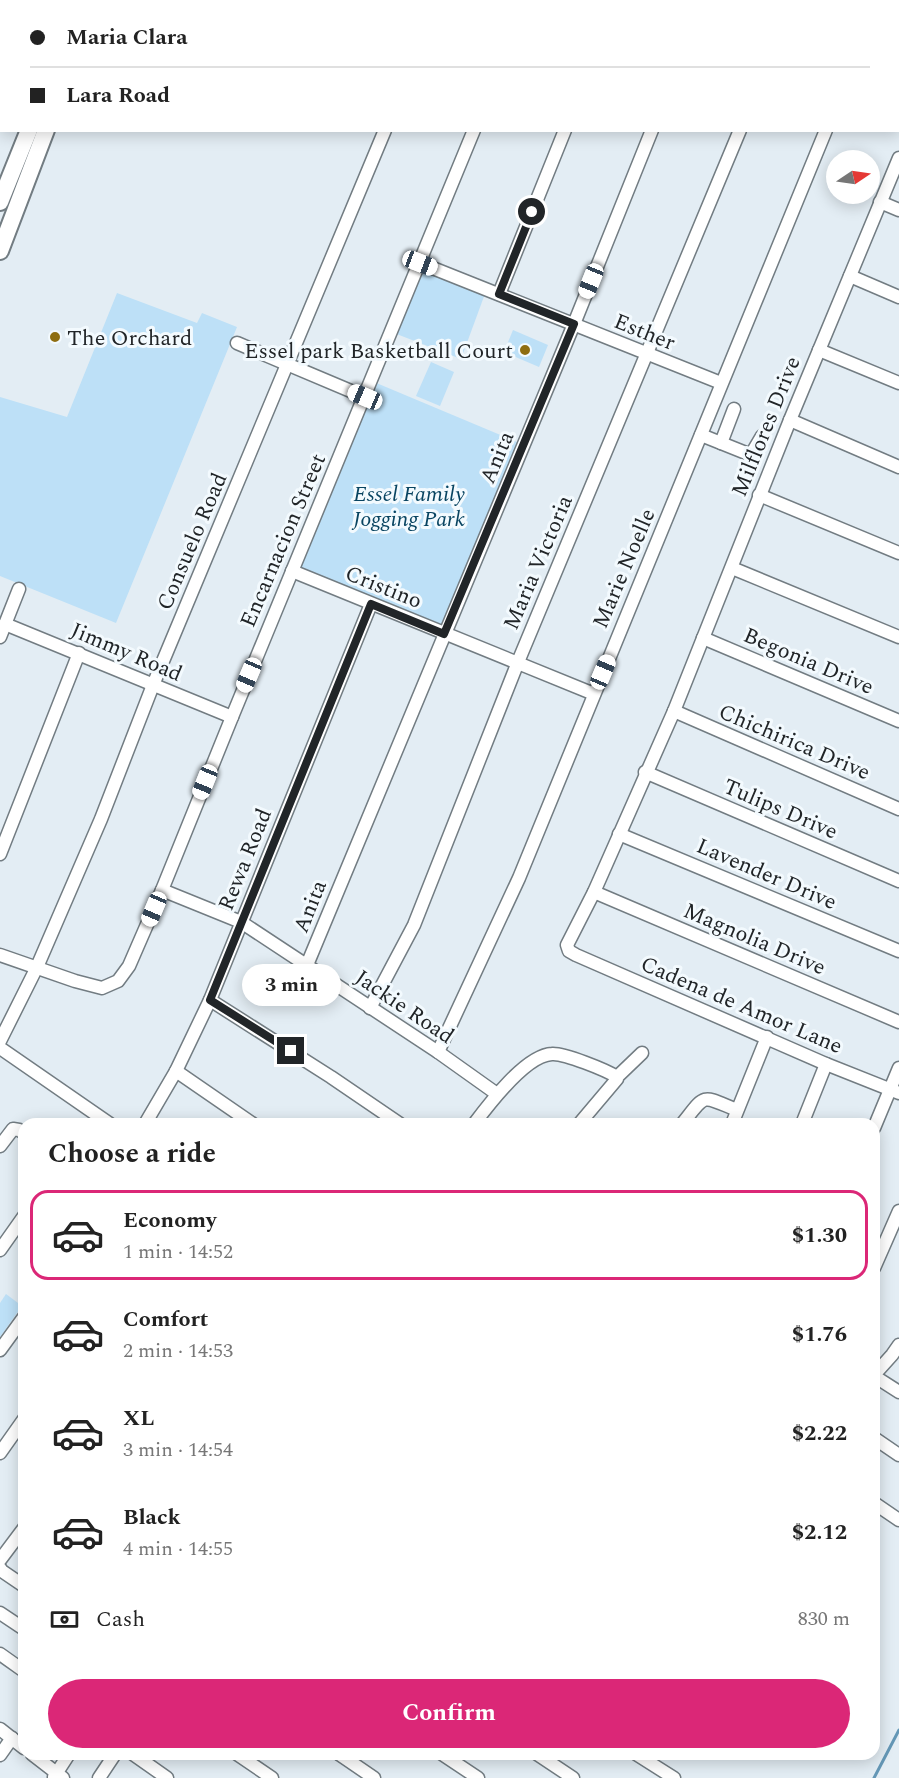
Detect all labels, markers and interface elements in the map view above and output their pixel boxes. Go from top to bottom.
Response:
text: Maria Clara [66,21,188,54]
text: Lara Road [66,79,170,112]
north arrow [826,150,880,204]
map controls [826,150,880,204]
route start [518,198,545,225]
car [400,248,440,278]
car [576,261,606,301]
street label: Esther [609,305,680,360]
place label: The Orchard [67,322,192,355]
marker: The Orchard [48,330,62,344]
place label: Essel park Basketball Court [244,335,513,368]
marker: Essel park Basketball Court [518,343,532,357]
street label: Milflores Drive [723,351,810,502]
car [345,382,385,412]
street label: Anita [472,426,523,489]
street label: Encarnacion Street [232,448,335,633]
street label: Consuelo Road [149,468,236,616]
park label: Essel Family Jogging Park [351,478,465,536]
street label: Maria Victoria [495,490,582,635]
street label: Marie Noelle [584,503,664,634]
street label: Cristino [340,557,427,618]
street label: Jimmy Road [65,614,187,691]
street label: Begonia Drive [738,619,879,704]
car [588,652,618,692]
car [234,655,264,695]
street label: Chichirica Drive [713,696,875,789]
car [190,762,220,802]
street label: Tulips Drive [718,770,843,848]
street label: Rewa Road [210,803,281,916]
street label: Lavender Drive [691,830,842,919]
street label: Anita [285,875,336,938]
car [139,889,169,929]
street label: Magnolia Drive [678,895,831,984]
street label: Cadena de Amor Lane [635,948,848,1063]
street label: Jackie Road [348,962,461,1053]
callout: 3 min [242,964,340,1006]
text: 3 min [265,970,318,1000]
route end [277,1037,304,1064]
text: Choose a ride [48,1133,216,1175]
text: Economy [123,1204,216,1237]
icon: car [51,1208,105,1262]
text: $1.30 [792,1219,847,1252]
text: 1 min · 14:52 [123,1237,233,1267]
text: Comfort [123,1303,208,1336]
icon: car [51,1307,105,1361]
text: $1.76 [792,1318,847,1351]
text: 2 min · 14:53 [123,1336,233,1366]
text: XL [123,1402,154,1435]
icon: car [51,1406,105,1460]
text: $2.22 [792,1417,847,1450]
text: 3 min · 14:54 [123,1435,233,1465]
text: Black [123,1501,181,1534]
icon: car [51,1505,105,1559]
text: $2.12 [792,1516,847,1549]
text: 4 min · 14:55 [123,1534,233,1564]
icon: cash [48,1603,81,1636]
text: Cash [96,1603,145,1636]
text: 830 m [798,1604,850,1634]
button: Confirm [48,1679,850,1748]

